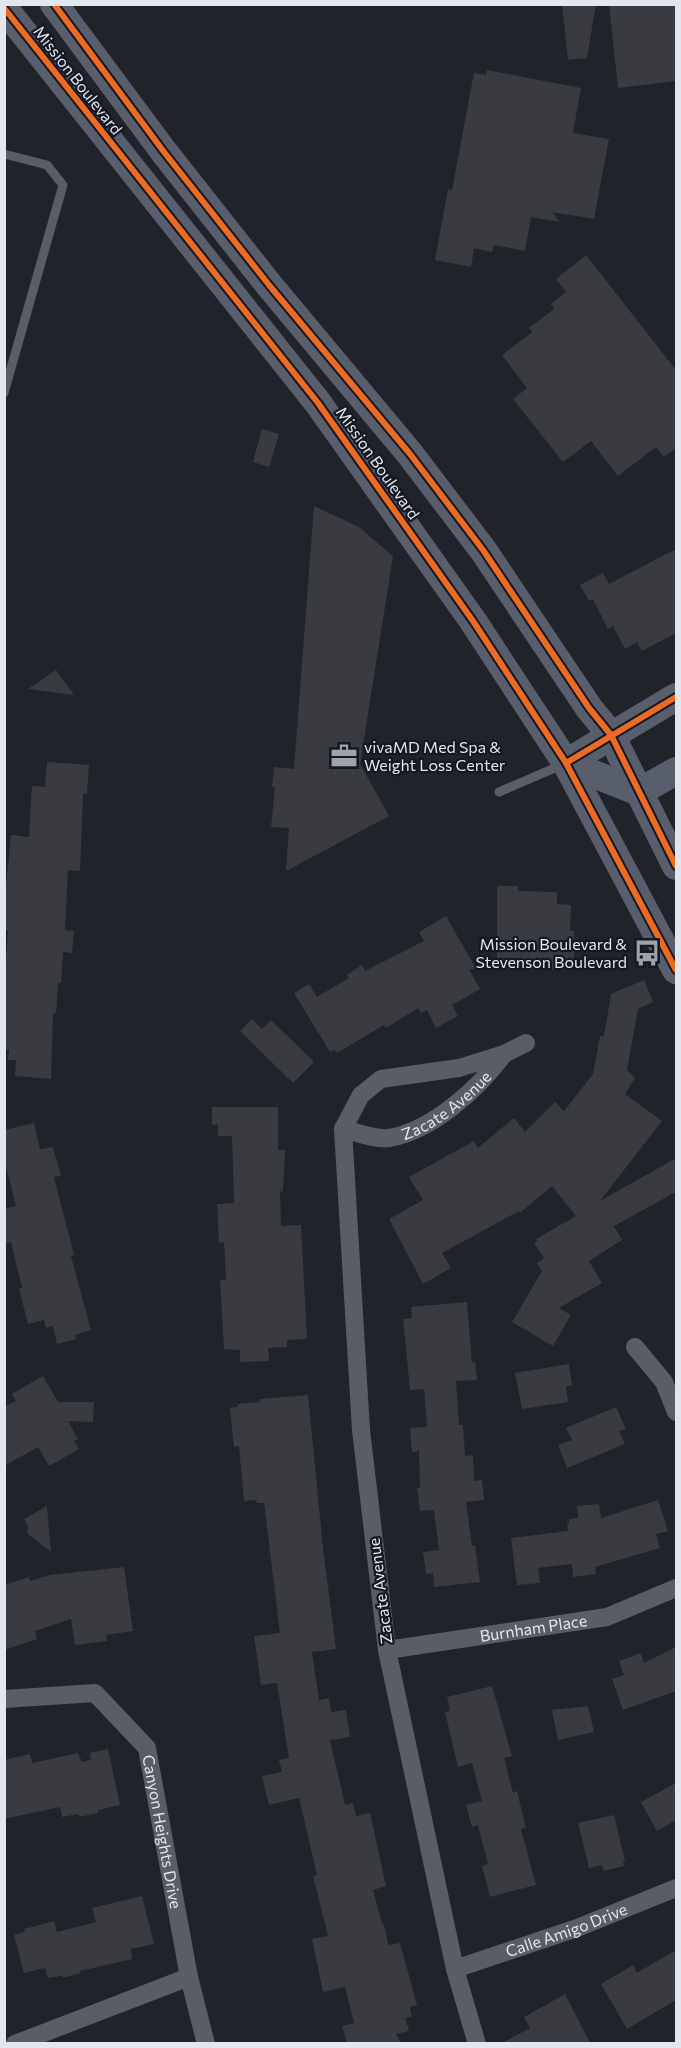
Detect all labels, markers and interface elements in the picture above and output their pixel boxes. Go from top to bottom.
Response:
street label: Mission Boulevard [30,22,127,138]
street label: Mission Boulevard [333,403,424,523]
place label: vivaMD Med Spa & Weight Loss Center [364,737,506,774]
office icon: vivaMD Med Spa & Weight Loss Center [329,741,359,771]
place label: Mission Boulevard & Stevenson Boulevard [476,934,627,971]
bus stop icon: Mission Boulevard & Stevenson Boulevard [632,938,662,968]
street label: Zacate Avenue [399,1067,495,1143]
street label: Zacate Avenue [364,1537,395,1645]
street label: Burnham Place [478,1610,588,1645]
street label: Canyon Heights Drive [139,1753,186,1910]
street label: Calle Amigo Drive [503,1899,630,1960]

